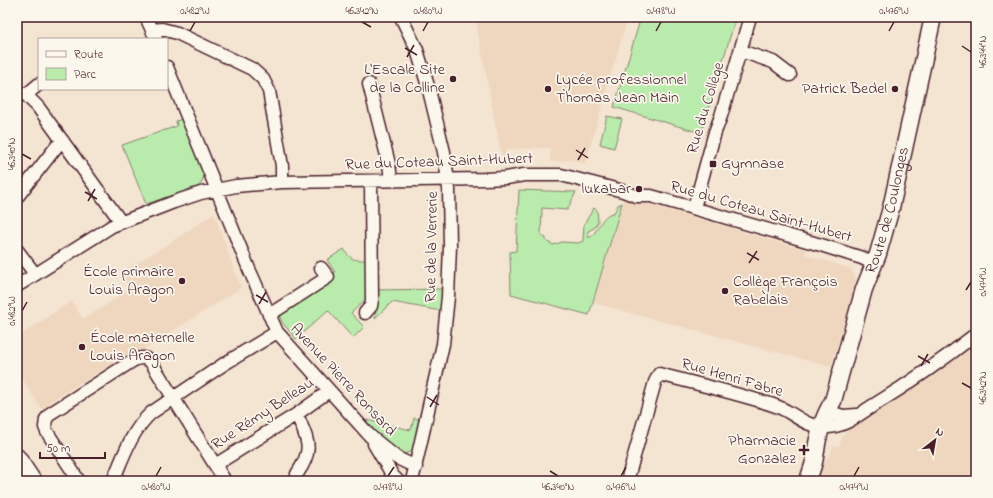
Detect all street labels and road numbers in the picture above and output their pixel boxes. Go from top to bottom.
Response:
street label: Rue du Collège [681,58,732,157]
street label: Route de Coulonges [859,144,916,278]
street label: Rue du Coteau Saint-Hubert [345,147,534,177]
street label: Rue du Coteau Saint-Hubert [667,175,855,250]
street label: Rue de la Verrerie [419,190,445,303]
street label: Avenue Pierre Ronsard [284,318,402,442]
street label: Rue Henri Fabre [678,352,787,404]
street label: Rue Rémy Belleau [207,372,319,456]

